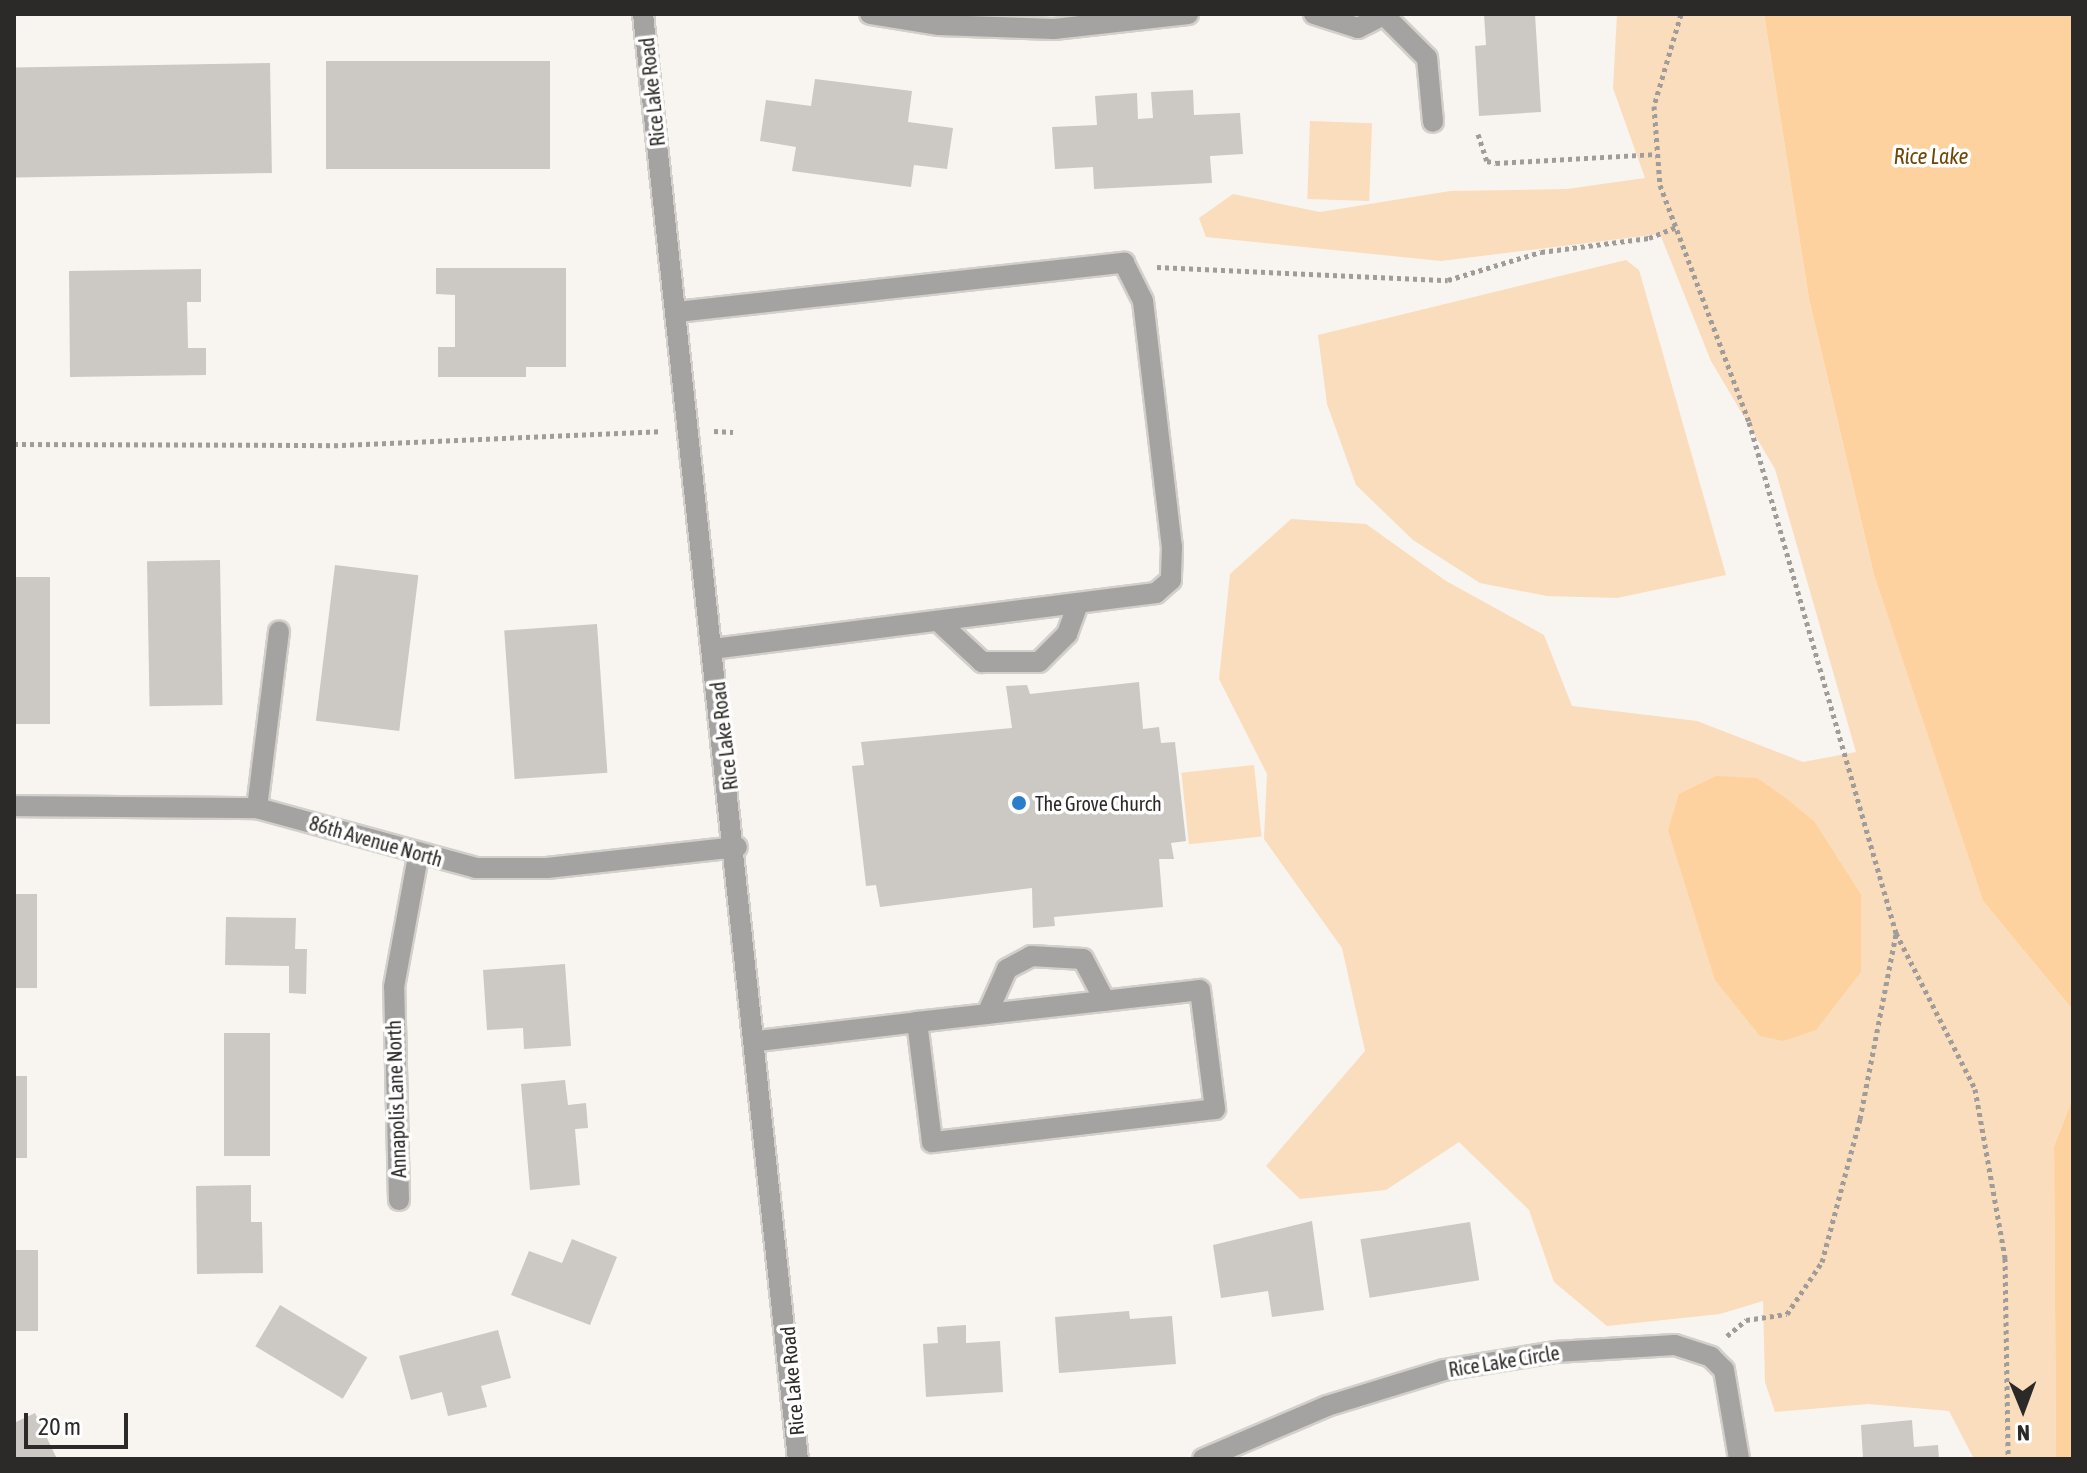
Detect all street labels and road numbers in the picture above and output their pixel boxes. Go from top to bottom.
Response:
street label: Rice Lake Road [634,36,670,148]
street label: Rice Lake Road [705,680,743,792]
street label: 86th Avenue North [307,811,445,871]
street label: Annapolis Lane North [381,1020,411,1178]
street label: Rice Lake Road [775,1326,809,1436]
street label: Rice Lake Circle [1447,1340,1561,1382]

